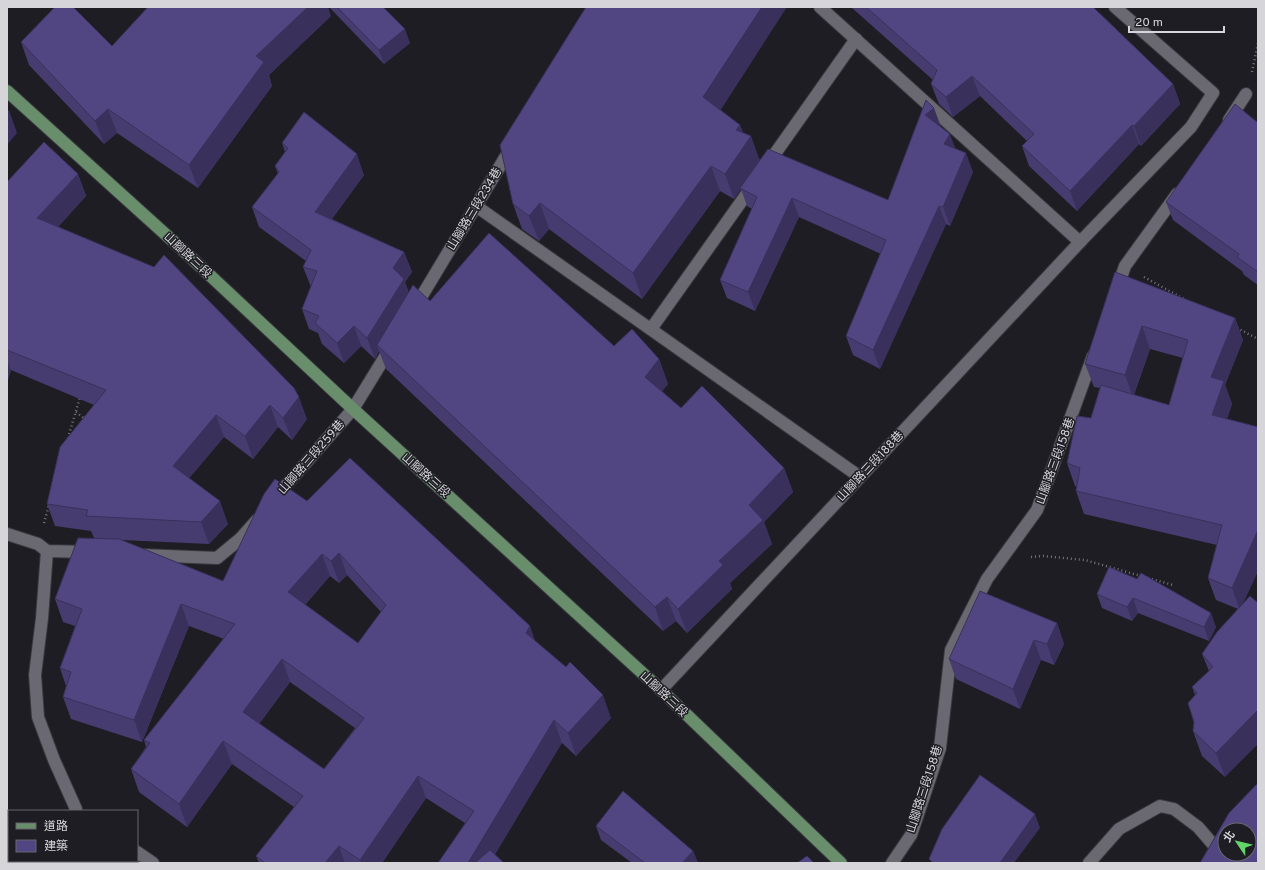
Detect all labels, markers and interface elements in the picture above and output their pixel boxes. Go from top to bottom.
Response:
scale bar [1129,8,1224,34]
text: 20 m [1135,15,1163,31]
street label: 山腳路三段234巷 [444,165,506,254]
street label: 山腳路三段 [160,229,215,282]
street label: 山腳路三段158巷 [1033,416,1079,507]
street label: 山腳路三段259巷 [275,417,349,498]
street label: 山腳路三段188巷 [834,428,908,505]
street label: 山腳路三段 [398,450,453,502]
street label: 山腳路三段 [636,668,691,721]
street label: 山腳路三段158巷 [903,743,947,835]
legend [8,810,138,862]
text: 道路 [44,819,68,835]
north arrow [1217,822,1257,862]
text: 北 [1221,828,1239,845]
text: 建築 [44,839,68,855]

